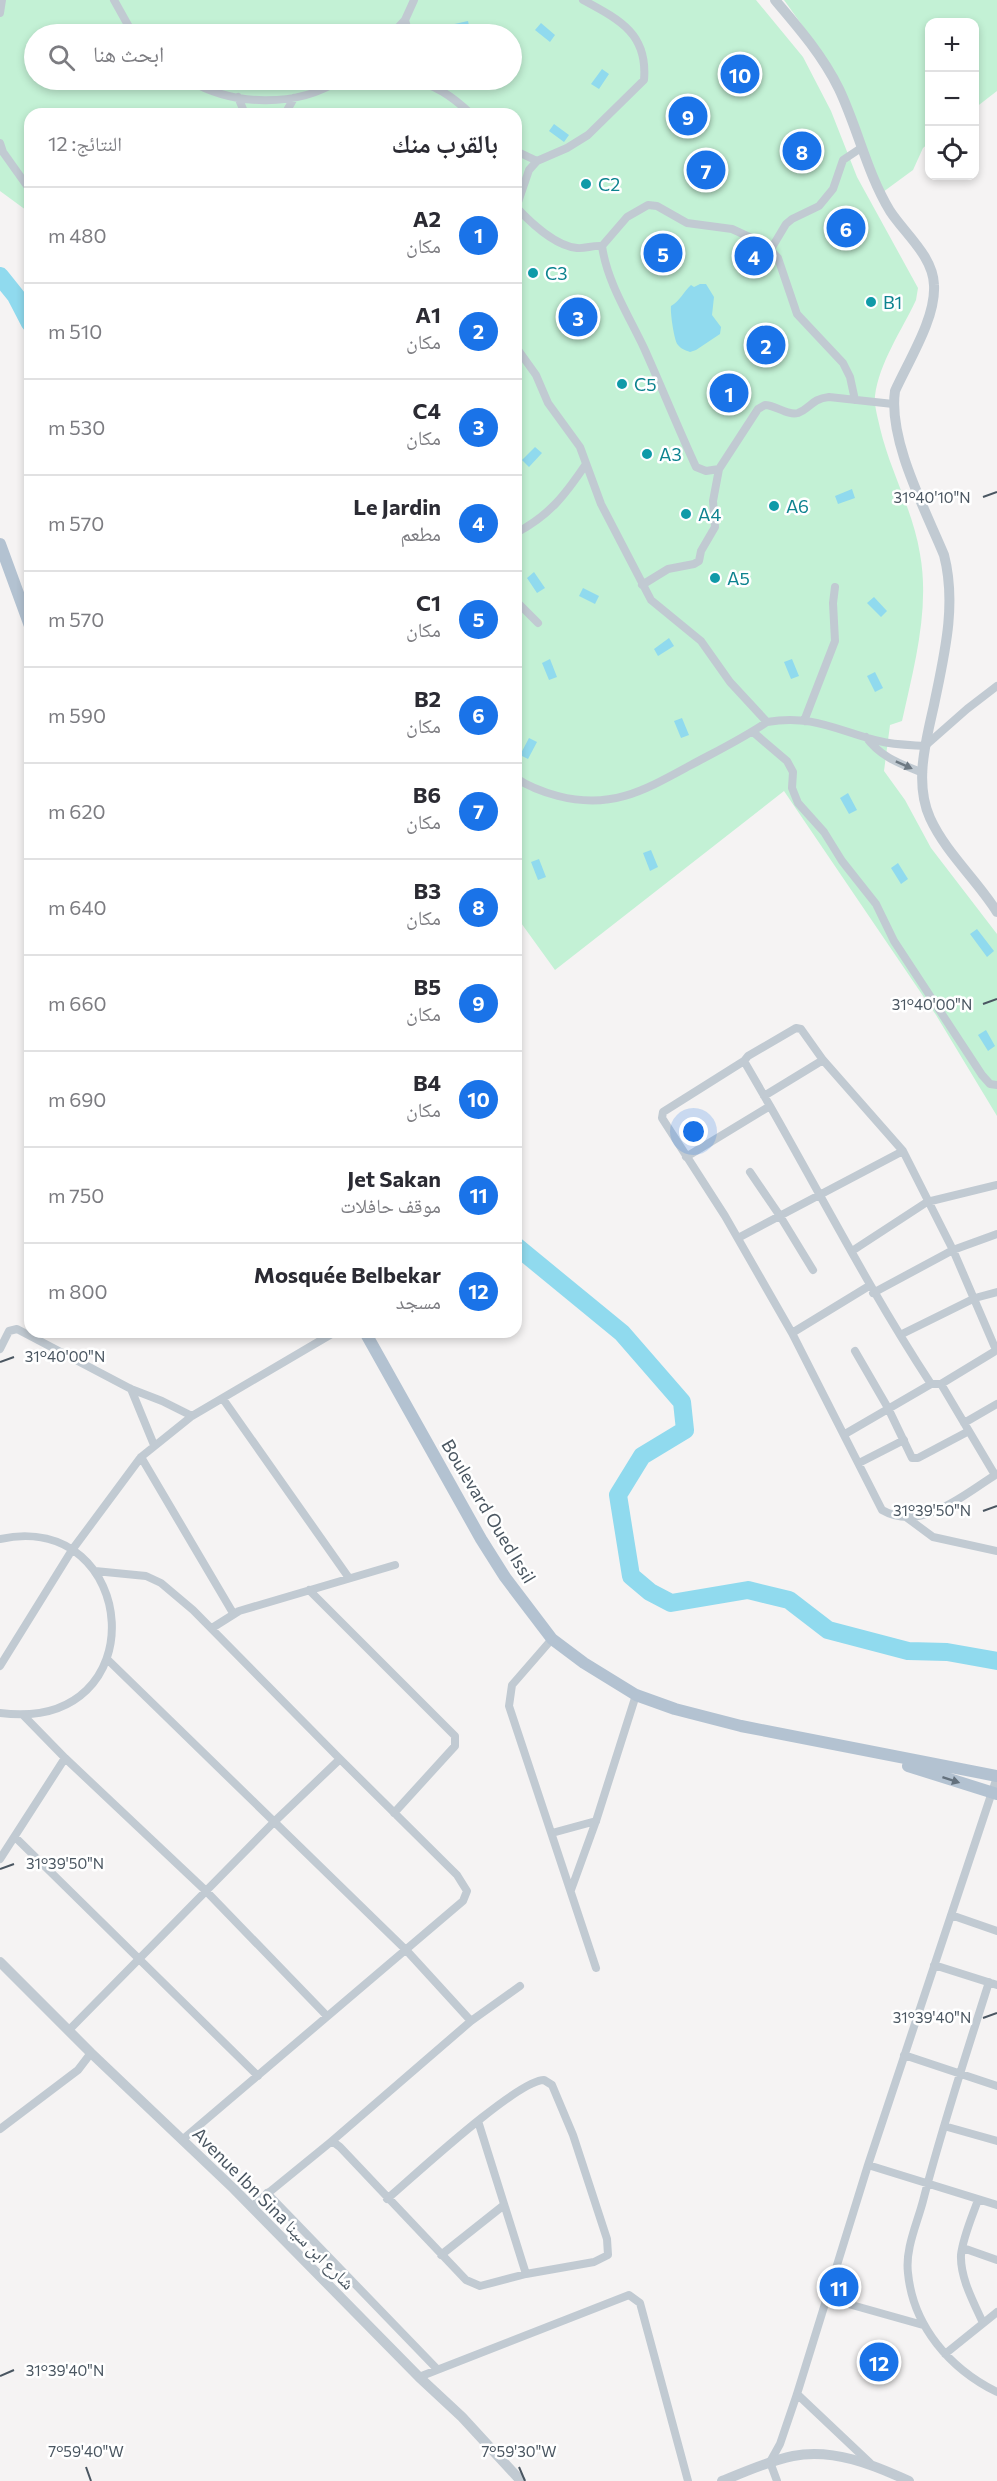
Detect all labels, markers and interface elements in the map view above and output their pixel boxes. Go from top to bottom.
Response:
map controls [925,18,979,180]
button: + [925,18,979,72]
search box [24,24,522,90]
text: ابحث هنا [93,40,164,67]
icon: search [45,41,78,74]
pin: 10 [720,52,760,97]
button: − [925,72,979,126]
pin: 9 [668,94,708,138]
button: locate [925,126,979,180]
text: بالقرب منك [392,127,498,158]
pin: 8 [782,128,822,174]
text: النتائج: 12 [48,131,122,155]
pin: 7 [686,148,726,192]
place label: C2 [598,173,620,195]
marker: C2 [579,177,593,191]
text: A2 [413,205,441,232]
pin: 6 [826,206,866,250]
text: 480 m [48,223,107,247]
text: 1 [474,223,483,247]
pin: 5 [644,230,682,276]
text: مكان [406,233,441,257]
pin: 4 [734,234,774,278]
place label: C3 [545,262,568,284]
marker: C3 [526,266,540,280]
place label: B1 [883,291,902,313]
pin: 3 [558,294,598,340]
marker: B1 [864,295,878,309]
text: A1 [415,301,441,328]
text: 510 m [48,319,102,343]
text: 2 [473,319,484,343]
pin: 2 [746,322,786,368]
text: مكان [406,329,441,353]
pin: 1 [710,370,748,416]
place label: C5 [634,373,657,395]
marker: C5 [615,377,629,391]
text: C4 [412,397,441,424]
text: 530 m [48,415,105,439]
text: 3 [473,415,484,439]
text: مكان [406,425,441,449]
place label: A3 [659,443,682,465]
marker: A3 [640,447,654,461]
text: 31°40'10"N [893,488,971,506]
text: Le Jardin [353,493,441,520]
place label: A6 [786,495,809,517]
marker: A6 [767,499,781,513]
place label: A4 [698,503,721,525]
marker: A4 [679,507,693,521]
text: 570 m [48,511,104,535]
text: 4 [472,511,485,535]
text: مطعم [400,521,441,545]
place label: A5 [727,567,750,589]
marker: A5 [708,571,722,585]
text: C1 [416,589,441,616]
text: 570 m [48,607,104,631]
text: 5 [473,607,484,631]
text: مكان [406,617,441,641]
text: B2 [414,685,441,712]
text: 590 m [48,703,106,727]
text: 6 [472,703,485,727]
text: مكان [406,713,441,737]
one-way arrow [896,761,913,770]
text: B6 [413,781,441,808]
text: 620 m [48,799,105,823]
text: 7 [473,799,484,823]
text: مكان [406,809,441,833]
text: B3 [414,877,441,904]
text: 640 m [48,895,107,919]
text: 8 [472,895,485,919]
text: مكان [406,905,441,929]
text: B5 [414,973,441,1000]
text: 660 m [48,991,107,1015]
text: 9 [472,991,485,1015]
text: 31°40'00"N [892,995,972,1013]
text: مكان [406,1001,441,1025]
text: B4 [413,1069,441,1096]
text: 690 m [48,1087,106,1111]
text: 10 [467,1087,490,1111]
text: مكان [406,1097,441,1121]
your location [679,1117,708,1146]
text: Jet Sakan [347,1165,441,1192]
text: 750 m [48,1183,104,1207]
text: 11 [469,1183,488,1207]
text: موقف حافلات [340,1193,441,1217]
text: Mosquée Belbekar [254,1261,441,1288]
text: 800 m [48,1279,108,1303]
text: 12 [468,1279,489,1303]
text: مسجد [396,1289,441,1313]
text: 31°40'00"N [25,1347,105,1365]
street label: Boulevard Oued Issil [437,1435,541,1587]
text: 31°39'50"N [893,1501,971,1519]
one-way arrow [942,1776,960,1785]
text: 31°39'50"N [26,1854,104,1872]
text: 31°39'40"N [893,2008,971,2026]
street label: Avenue Ibn Sina شارع ابن سينا [188,2122,360,2294]
pin: 11 [820,2264,858,2310]
pin: 12 [860,2340,898,2384]
text: 31°39'40"N [26,2361,104,2379]
text: 7°59'40"W [48,2442,124,2460]
text: 7°59'30"W [481,2442,557,2460]

